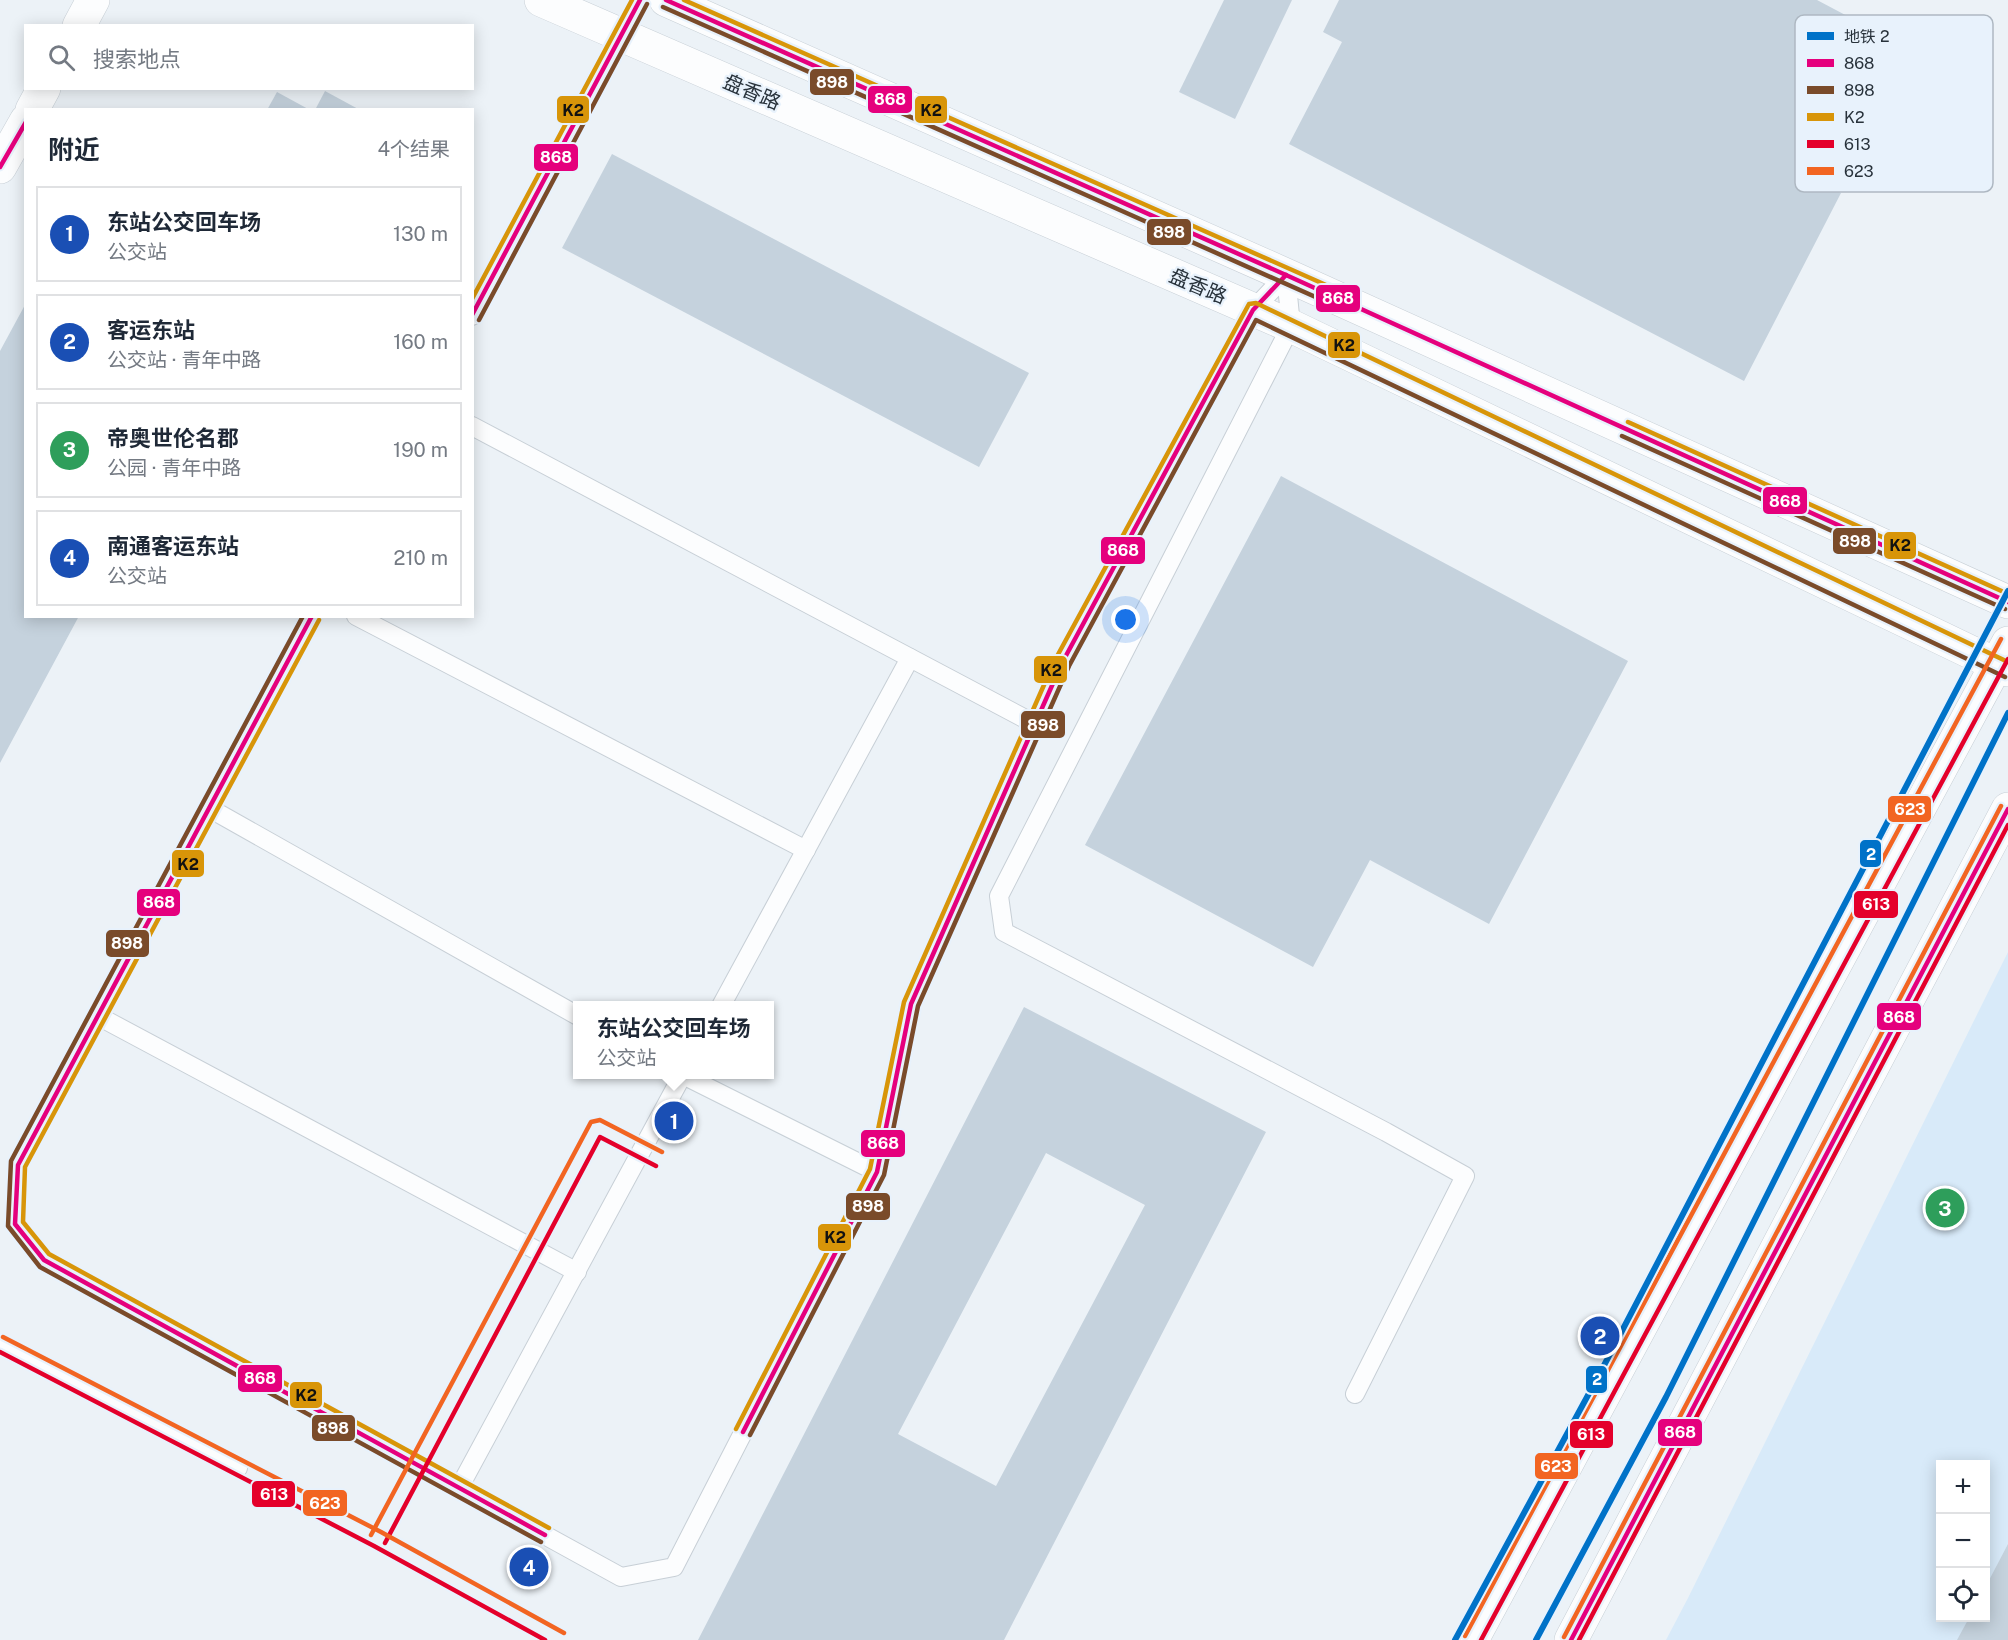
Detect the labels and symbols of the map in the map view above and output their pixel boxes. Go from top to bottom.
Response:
legend [1795,15,1993,192]
text: 地铁 2 [1844,27,1889,46]
text: 868 [1844,54,1874,73]
line badge: 898 [809,68,855,96]
street label: 盘香路 [720,69,784,115]
text: 898 [816,73,848,92]
text: 898 [1844,81,1875,100]
line badge: 868 [867,85,913,114]
text: 868 [874,90,906,109]
line badge: K2 [556,95,590,124]
line badge: K2 [914,95,948,124]
text: K2 [562,101,584,120]
text: K2 [920,101,942,120]
text: K2 [1844,108,1864,127]
text: 613 [1844,135,1871,154]
line badge: 868 [533,143,579,172]
text: 868 [540,148,572,167]
text: 623 [1844,162,1874,181]
line badge: 898 [1146,218,1192,246]
text: 898 [1153,223,1185,242]
street label: 盘香路 [1166,263,1230,309]
line badge: 868 [1315,284,1361,313]
text: 868 [1322,289,1354,308]
line badge: K2 [1327,331,1361,359]
text: K2 [1333,336,1355,355]
line badge: 868 [1762,486,1808,515]
text: 868 [1769,492,1801,511]
line badge: 898 [1832,527,1877,555]
line badge: K2 [1883,531,1917,560]
text: 898 [1839,532,1871,551]
line badge: 868 [1100,536,1146,565]
text: K2 [1889,536,1911,555]
text: 868 [1107,541,1139,560]
your location [1111,605,1140,634]
line badge: K2 [1033,655,1068,684]
text: K2 [1040,661,1062,680]
line badge: 898 [1020,710,1066,739]
text: 898 [1027,716,1059,735]
line badge: 623 [1887,795,1932,823]
text: 623 [1894,800,1926,819]
line badge: 2 [1859,839,1882,868]
text: 2 [1866,845,1876,864]
line badge: K2 [171,849,205,878]
text: K2 [177,855,199,874]
line badge: 868 [136,888,181,917]
line badge: 613 [1853,890,1899,919]
text: 868 [143,893,175,912]
text: 613 [1862,895,1890,914]
line badge: 898 [105,929,150,958]
text: 898 [111,934,143,953]
line badge: 868 [1876,1002,1922,1031]
text: 868 [1883,1008,1915,1027]
pin: 1 [654,1098,694,1144]
line badge: 868 [860,1129,906,1158]
text: 868 [867,1134,899,1153]
pin: 3 [1926,1186,1964,1230]
line badge: 898 [845,1192,891,1221]
text: 898 [852,1197,884,1216]
line badge: K2 [817,1223,852,1252]
text: K2 [824,1228,846,1247]
pin: 2 [1580,1314,1620,1358]
line badge: 868 [237,1364,283,1393]
line badge: 2 [1585,1365,1608,1394]
text: 868 [244,1369,276,1388]
text: 2 [1592,1370,1602,1389]
line badge: K2 [289,1381,323,1409]
text: K2 [295,1386,317,1405]
line badge: 898 [311,1414,356,1442]
line badge: 868 [1657,1418,1703,1447]
text: 898 [317,1419,349,1438]
line badge: 613 [1569,1420,1614,1449]
text: 868 [1664,1423,1696,1442]
text: 613 [1577,1425,1605,1444]
line badge: 623 [1534,1452,1579,1480]
text: 623 [1540,1457,1572,1476]
line badge: 613 [251,1480,296,1508]
text: 613 [260,1485,288,1504]
line badge: 623 [302,1489,348,1517]
text: 623 [309,1494,341,1513]
pin: 4 [510,1544,548,1590]

